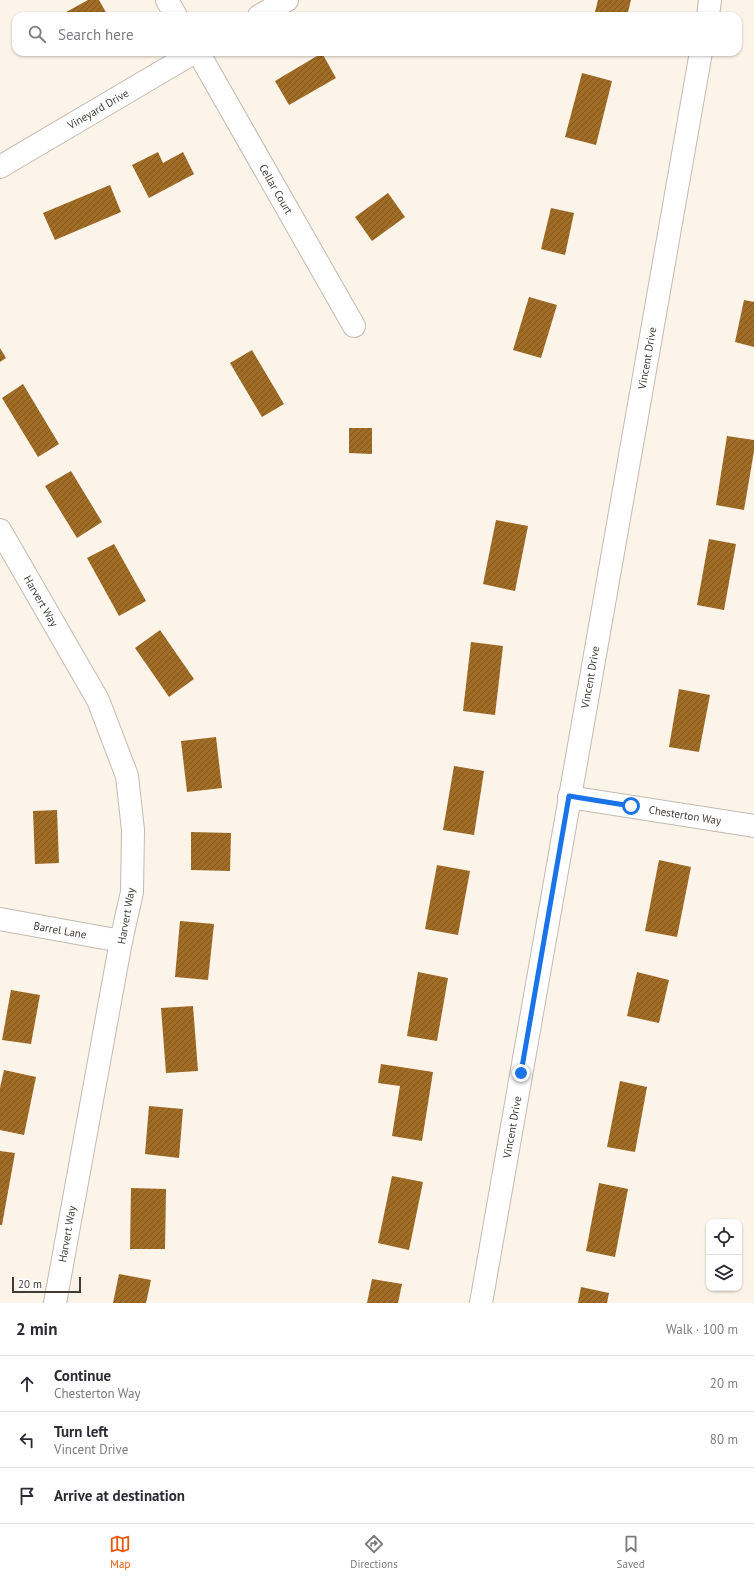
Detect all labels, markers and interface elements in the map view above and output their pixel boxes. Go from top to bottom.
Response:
search box [12,12,742,56]
icon: search [26,23,48,45]
text: Search here [58,25,134,44]
street label: Vineyard Drive [64,86,131,133]
street label: Cellar Court [256,161,296,217]
street label: Vincent Drive [634,325,659,391]
street label: Harvert Way [21,573,62,630]
street label: Vincent Drive [577,644,602,710]
route start [622,797,640,815]
street label: Chesterton Way [648,802,723,828]
street label: Harvert Way [114,886,138,945]
street label: Barrel Lane [32,918,88,942]
route end [512,1064,530,1082]
street label: Vincent Drive [499,1094,524,1160]
street label: Harvert Way [55,1204,79,1263]
map controls [706,1219,742,1291]
button: locate [706,1219,742,1255]
button: layers [706,1255,742,1291]
scale bar [12,1275,81,1294]
text: 20 m [18,1277,42,1291]
text: 2 min [16,1318,57,1340]
text: Walk · 100 m [666,1321,738,1338]
text: Continue [54,1366,111,1385]
icon: ahead [16,1373,38,1395]
text: 20 m [710,1375,738,1392]
text: Chesterton Way [54,1385,141,1402]
text: Turn left [54,1422,108,1441]
icon: left [16,1429,38,1451]
text: 80 m [710,1431,738,1448]
text: Vincent Drive [54,1441,128,1458]
icon: arrive [16,1485,38,1507]
text: Arrive at destination [54,1486,185,1505]
tab: Map [109,1533,131,1571]
tab: Directions [350,1533,398,1571]
tab: Saved [617,1533,645,1571]

